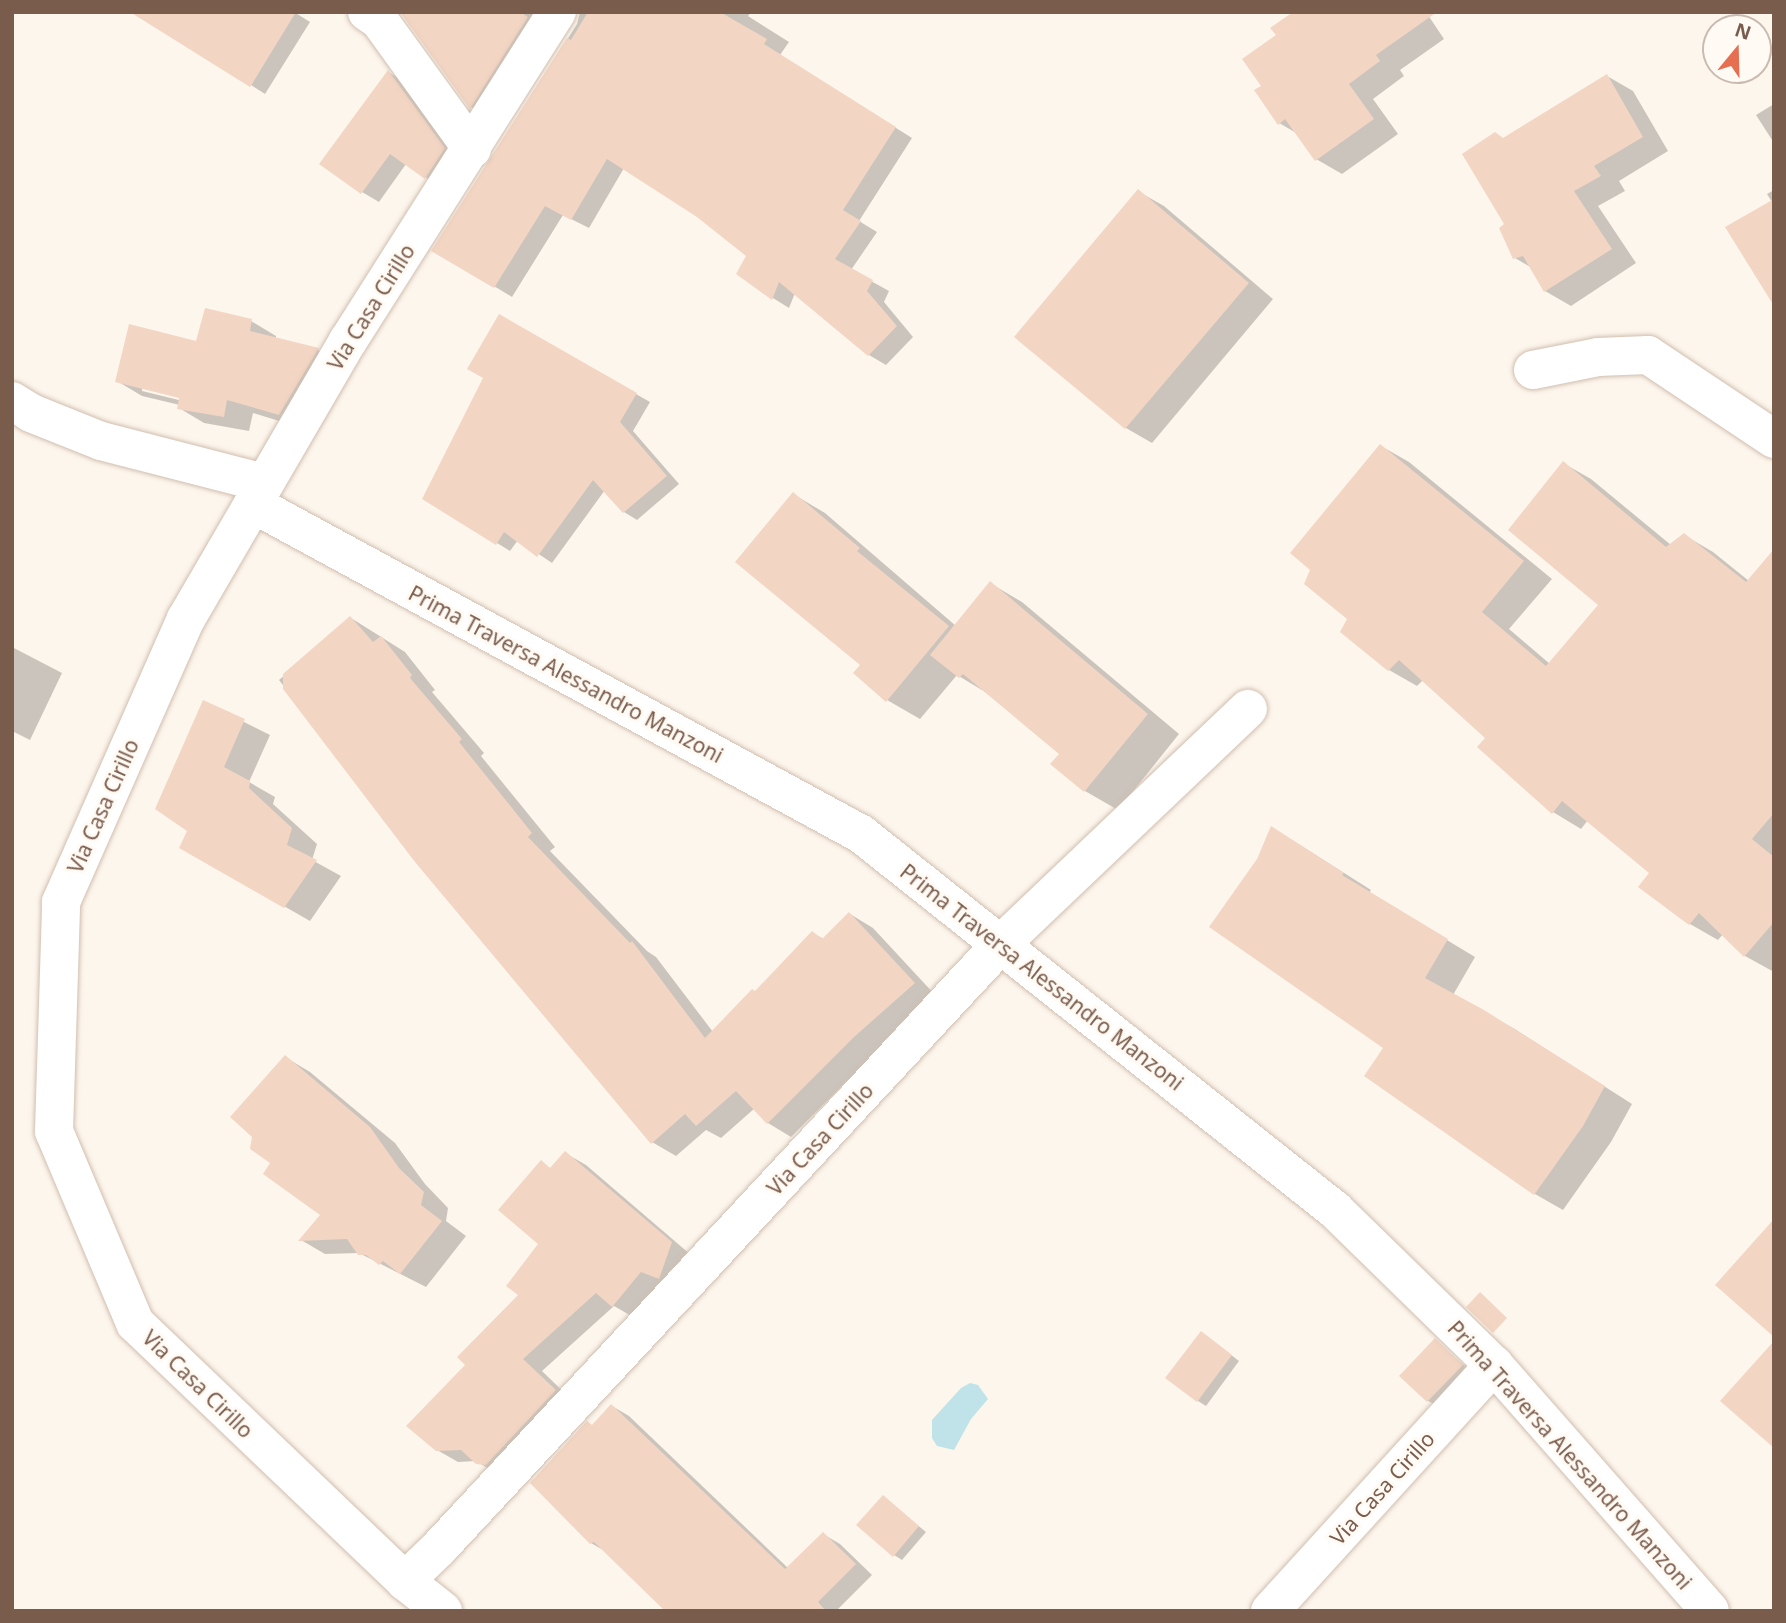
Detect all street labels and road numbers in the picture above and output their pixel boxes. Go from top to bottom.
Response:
street label: Via Casa Cirillo [322,239,420,375]
street label: Prima Traversa Alessandro Manzoni [404,580,728,768]
street label: Via Casa Cirillo [62,735,144,877]
street label: Prima Traversa Alessandro Manzoni [895,859,1189,1095]
street label: Via Casa Cirillo [762,1078,878,1200]
street label: Prima Traversa Alessandro Manzoni [1443,1316,1697,1594]
street label: Via Casa Cirillo [137,1325,259,1443]
street label: Via Casa Cirillo [1324,1426,1440,1550]

